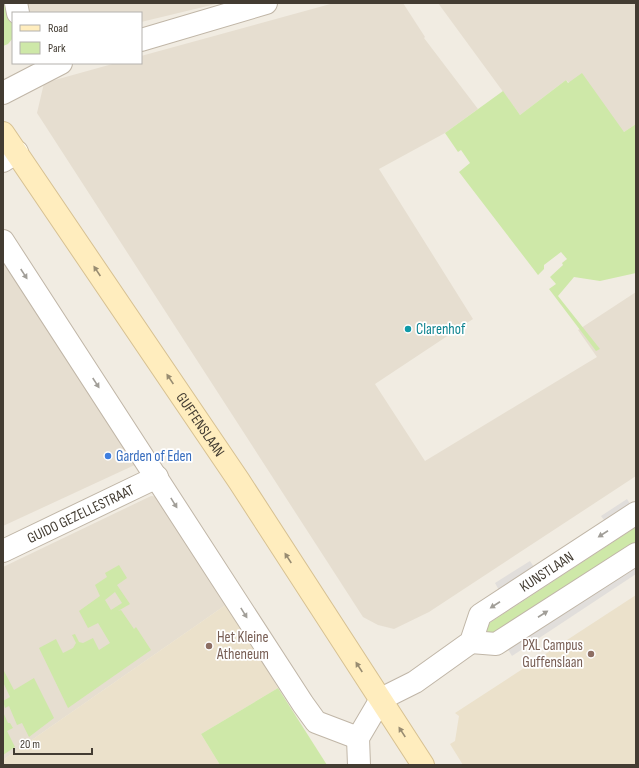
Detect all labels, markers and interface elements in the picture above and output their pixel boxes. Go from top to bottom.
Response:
legend [12,12,142,64]
text: Road [48,21,68,36]
text: Park [48,41,66,56]
one-way arrow [94,266,101,277]
one-way arrow [21,268,28,280]
place label: Clarenhof [416,320,466,339]
marker: Clarenhof [403,324,413,334]
one-way arrow [166,374,174,384]
one-way arrow [92,377,99,388]
street label: GUFFENSLAAN [172,389,229,460]
place label: Garden of Eden [116,447,192,466]
marker: Garden of Eden [103,451,113,461]
street label: GUIDO GEZELLESTRAAT [24,480,137,548]
one-way arrow [170,498,178,508]
one-way arrow [598,530,609,538]
street label: KUNSTLAAN [516,547,577,596]
one-way arrow [284,553,292,563]
one-way arrow [490,601,500,609]
one-way arrow [240,607,247,619]
one-way arrow [538,610,548,618]
place label: Het Kleine Atheneum [216,628,269,664]
place label: PXL Campus Guffenslaan [522,636,583,672]
marker: Het Kleine Atheneum [204,641,214,651]
marker: PXL Campus Guffenslaan [586,649,596,659]
one-way arrow [355,661,363,672]
one-way arrow [398,727,406,737]
scale bar [14,730,92,756]
text: 20 m [20,737,40,752]

